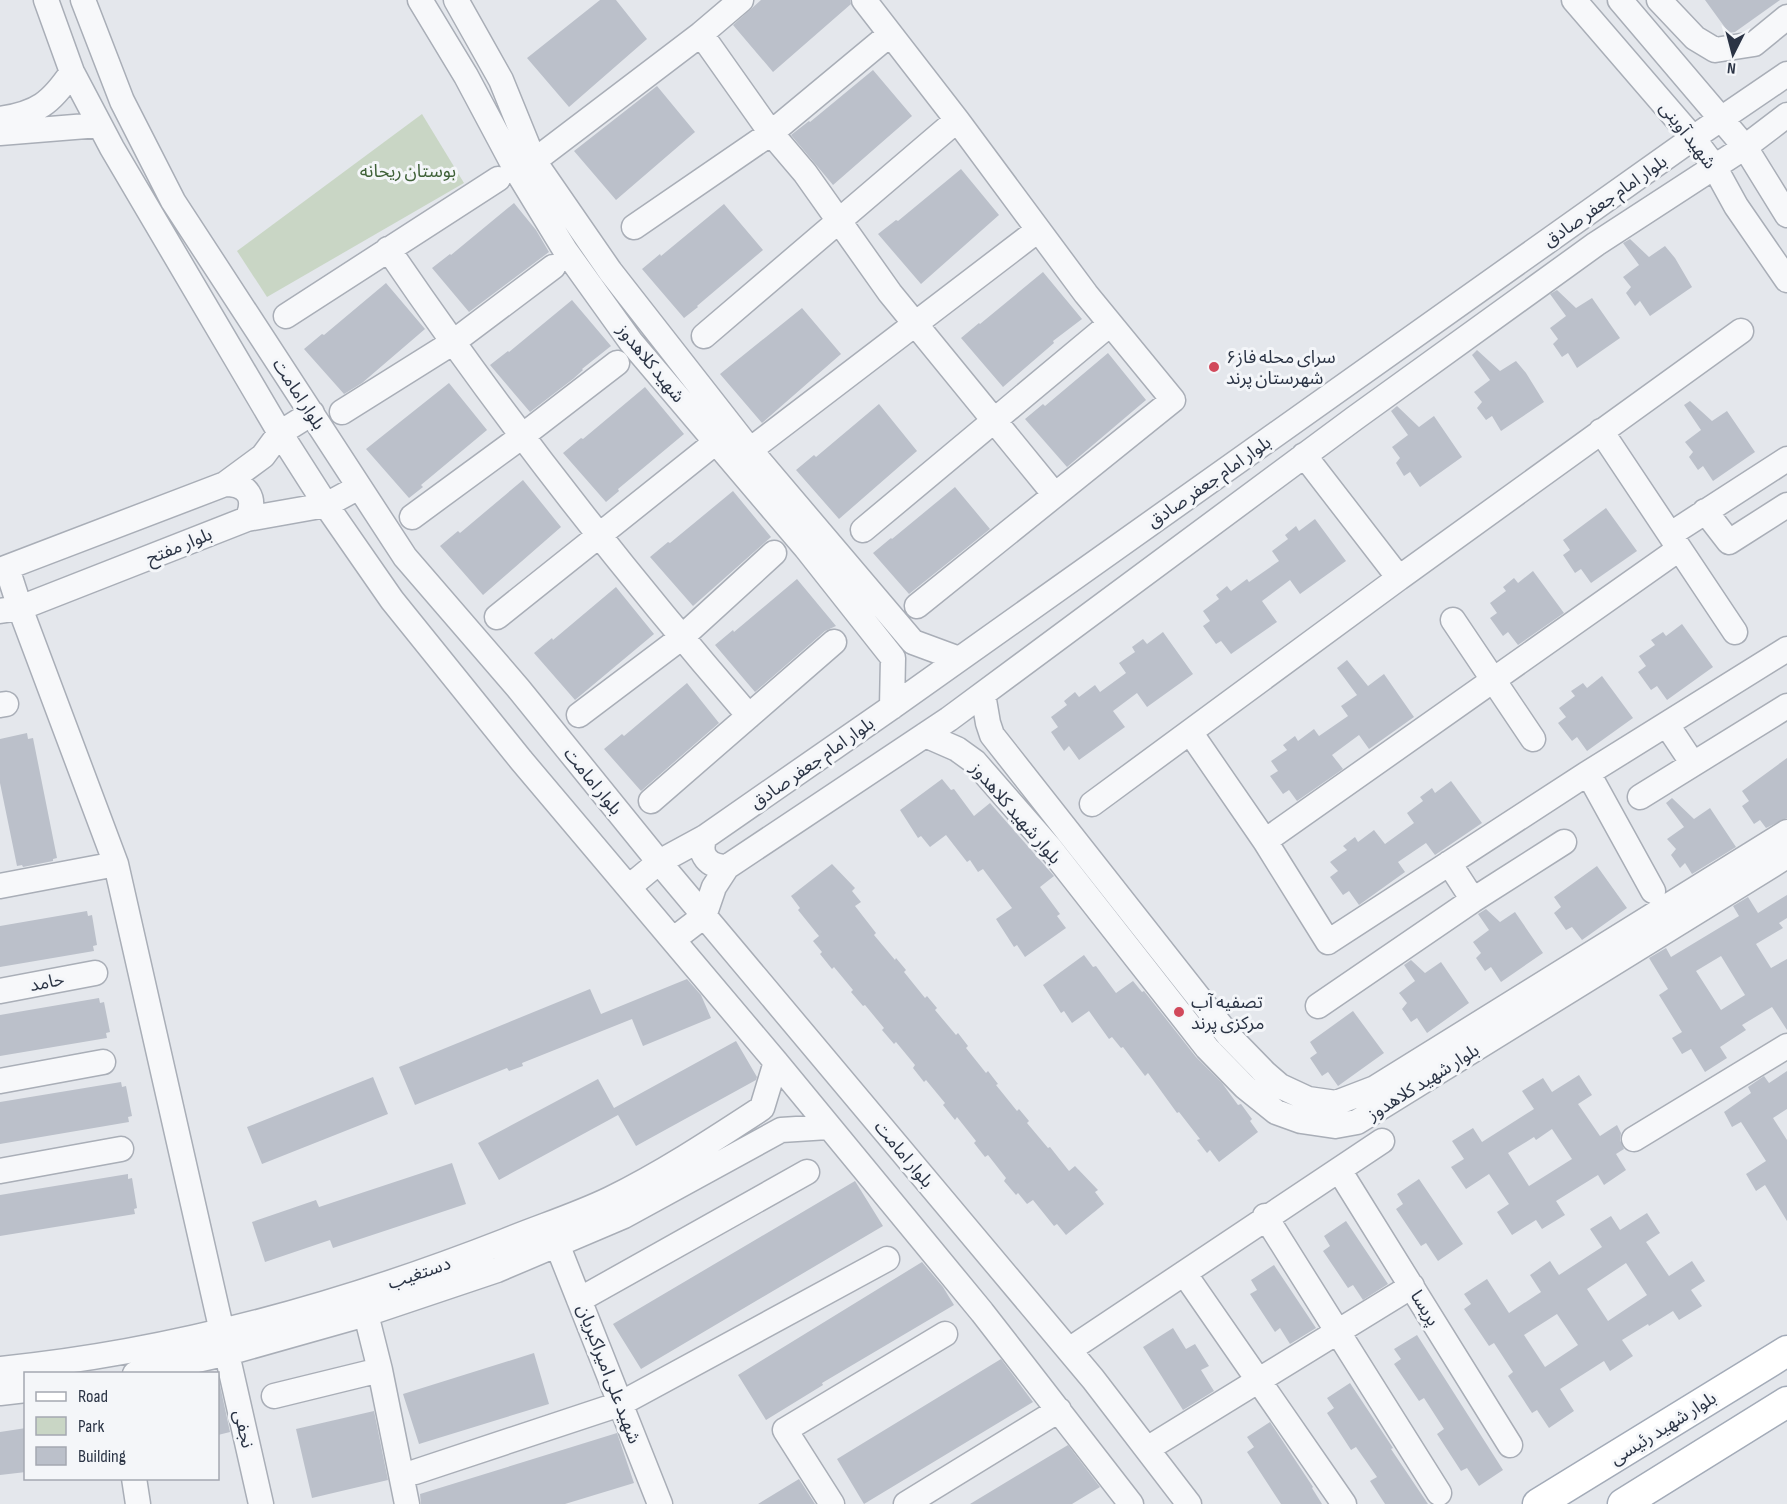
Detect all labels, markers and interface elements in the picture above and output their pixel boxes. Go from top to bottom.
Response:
north arrow [1703,24,1763,84]
text: N [1726,58,1737,77]
street label: شهید آوینی [1655,98,1720,173]
street label: بلوار امام جعفر صادق [1539,151,1673,254]
park label: بوستان ریحانه [360,161,456,182]
street label: شهید کلاهدوز [612,319,689,407]
place label: سرای محله فاز۶ شهرستان پرند [1226,347,1336,389]
street label: بلوار امامت [268,355,329,434]
marker: سرای محله فاز۶ شهرستان پرند [1207,360,1221,374]
street label: بلوار امام جعفر صادق [1143,432,1277,535]
street label: بلوار مفتح [143,524,216,571]
street label: بلوار امام جعفر صادق [746,713,880,816]
street label: بلوار امامت [559,743,626,819]
street label: بلوار شهید کلاهدوز [965,758,1065,868]
street label: حامد [28,969,66,996]
place label: تصفیه آب مرکزی پرند [1191,992,1264,1034]
marker: تصفیه آب مرکزی پرند [1172,1005,1186,1019]
street label: بلوار شهید کلاهدوز [1363,1040,1483,1126]
street label: بلوار امامت [870,1117,938,1192]
street label: دستغیب [385,1253,453,1294]
street label: پریسا [1406,1287,1444,1330]
street label: شهید علی امیراکبریان [572,1302,645,1447]
legend [24,1372,219,1480]
text: Road [78,1386,108,1407]
street label: بلوار شهید رئیسی [1606,1387,1720,1469]
street label: نجفی [229,1408,258,1450]
text: Park [78,1416,104,1437]
text: Building [78,1446,126,1467]

